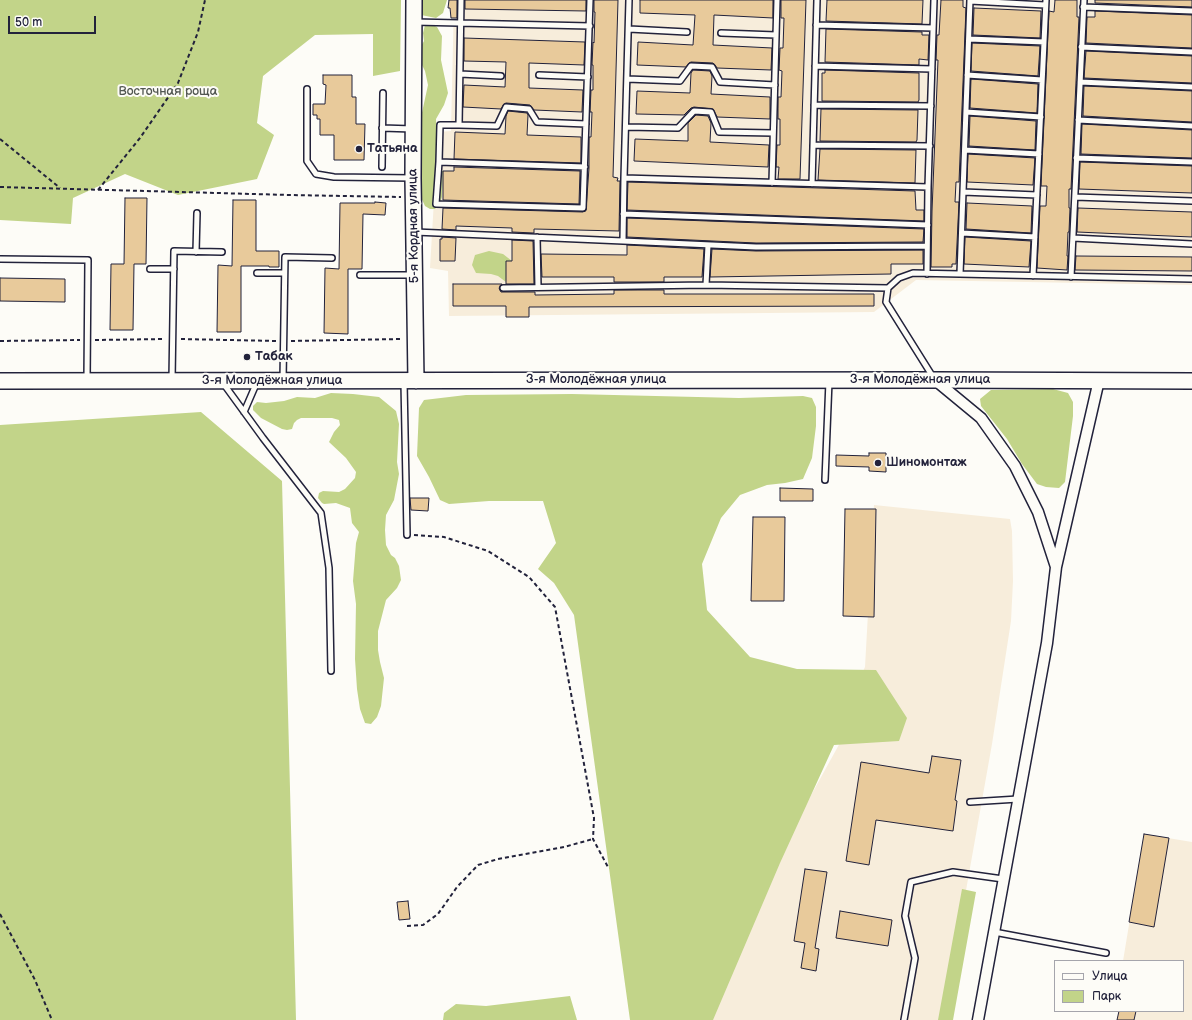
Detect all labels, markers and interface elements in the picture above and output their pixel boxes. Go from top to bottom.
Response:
scale bar [10,8,98,34]
text: 50 m [15,15,42,30]
park label: Восточная роща [119,84,217,100]
place label: Татьяна [367,141,418,157]
marker: Татьяна [354,144,364,154]
street label: 5-я Кордная улица [405,169,423,283]
place label: Табак [255,349,293,365]
marker: Табак [242,352,252,362]
street label: 3-я Молодёжная улица [526,372,666,388]
street label: 3-я Молодёжная улица [850,372,990,388]
street label: 3-я Молодёжная улица [202,373,342,389]
place label: Шиномонтаж [886,455,967,471]
marker: Шиномонтаж [873,458,883,468]
legend [1054,960,1184,1012]
text: Улица [1092,969,1128,984]
text: Парк [1092,989,1121,1004]

